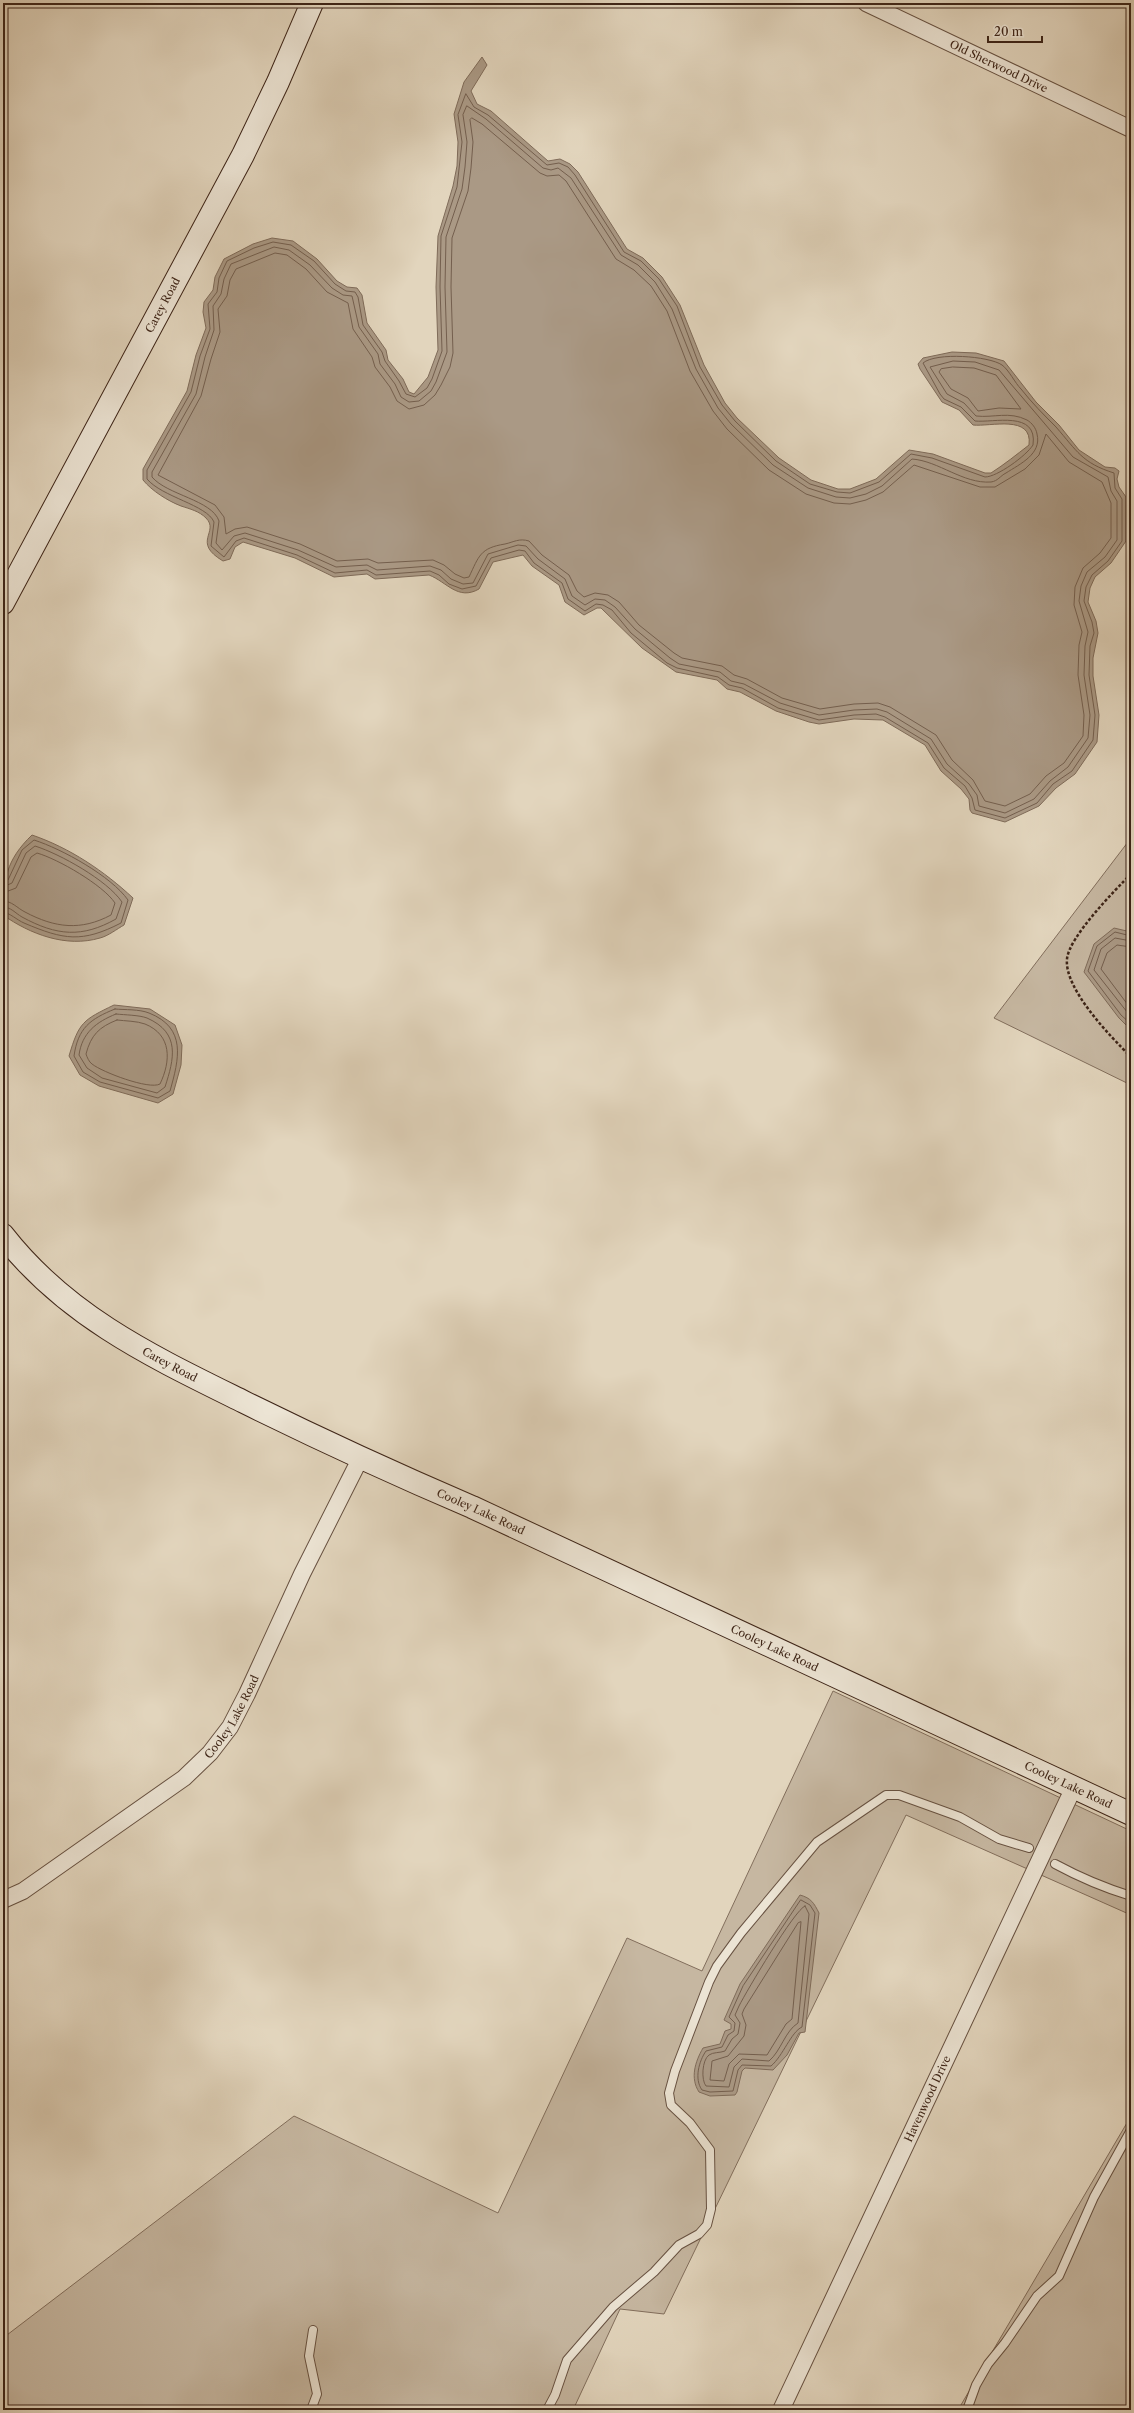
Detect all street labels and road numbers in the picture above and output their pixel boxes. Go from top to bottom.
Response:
street label: Old Sherwood Drive [947,37,1050,95]
street label: Carey Road [142,275,183,335]
street label: Carey Road [140,1344,200,1385]
street label: Cooley Lake Road [435,1486,527,1538]
street label: Cooley Lake Road [729,1622,821,1675]
street label: Cooley Lake Road [201,1673,262,1762]
street label: Cooley Lake Road [1022,1758,1115,1811]
street label: Havenwood Drive [901,2053,954,2144]

